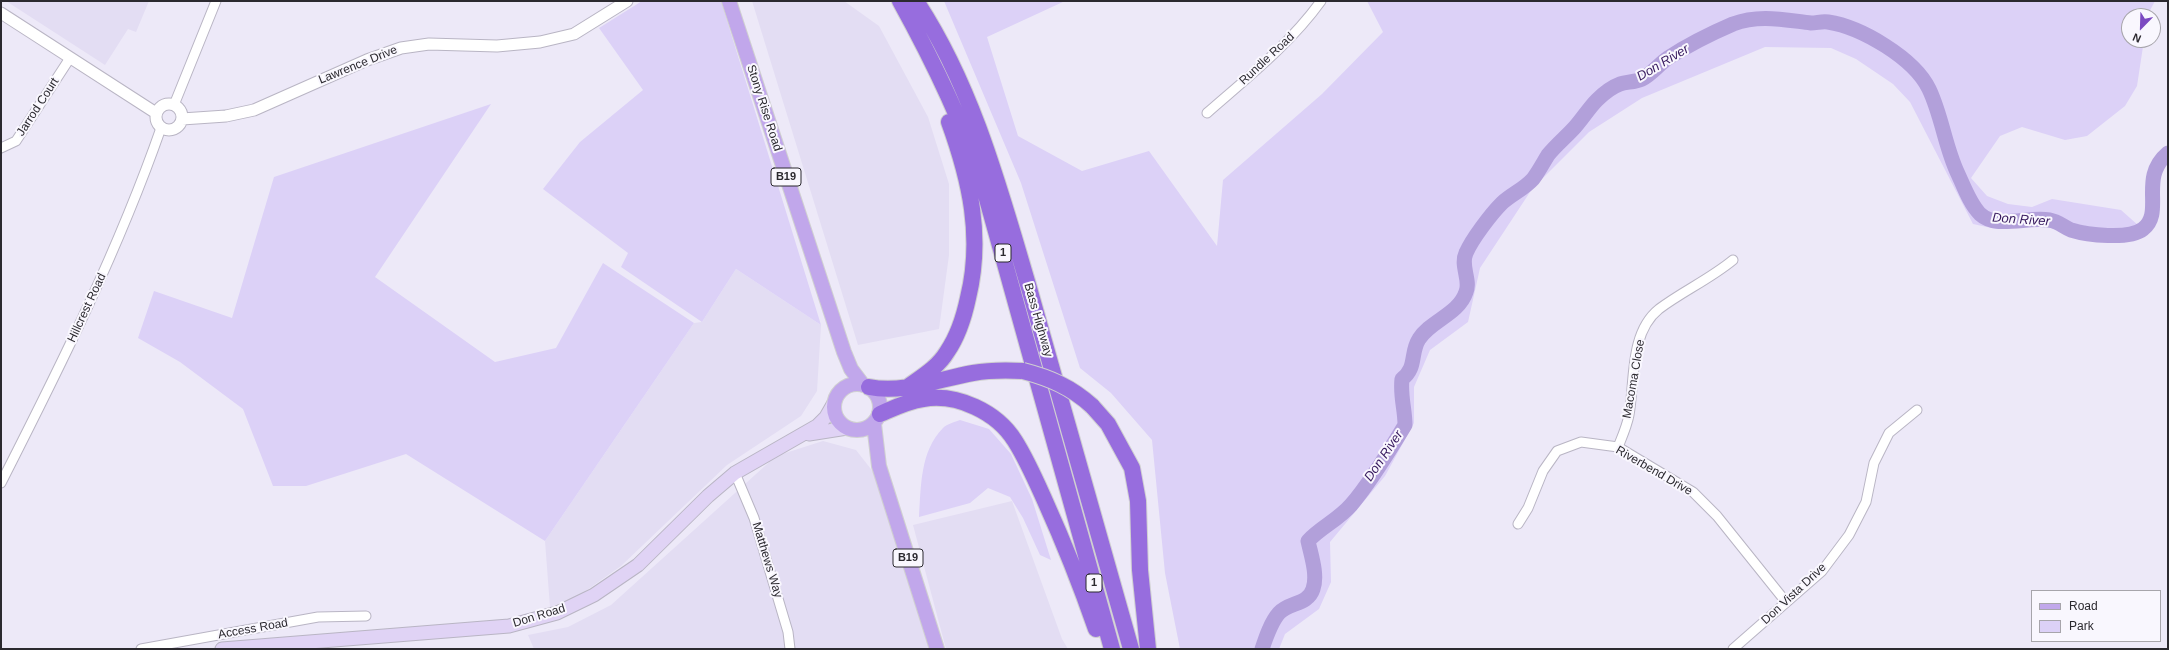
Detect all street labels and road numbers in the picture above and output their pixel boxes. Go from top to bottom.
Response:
street label: Rundle Road [1236,30,1298,88]
street label: Lawrence Drive [317,43,399,87]
street label: Stony Rise Road [743,63,785,153]
street label: Jarrod Court [14,75,62,139]
road number: B19 [771,168,801,186]
road number: 1 [995,244,1011,262]
street label: Hillcrest Road [65,271,109,345]
street label: Bass Highway [1021,281,1055,359]
street label: Macoma Close [1620,338,1648,420]
street label: Riverbend Drive [1613,443,1695,499]
street label: Matthews Way [749,520,785,600]
road number: B19 [893,549,923,567]
street label: Don Vista Drive [1759,560,1829,628]
road number: 1 [1086,574,1102,592]
street label: Don Road [511,601,567,631]
street label: Access Road [217,616,289,642]

